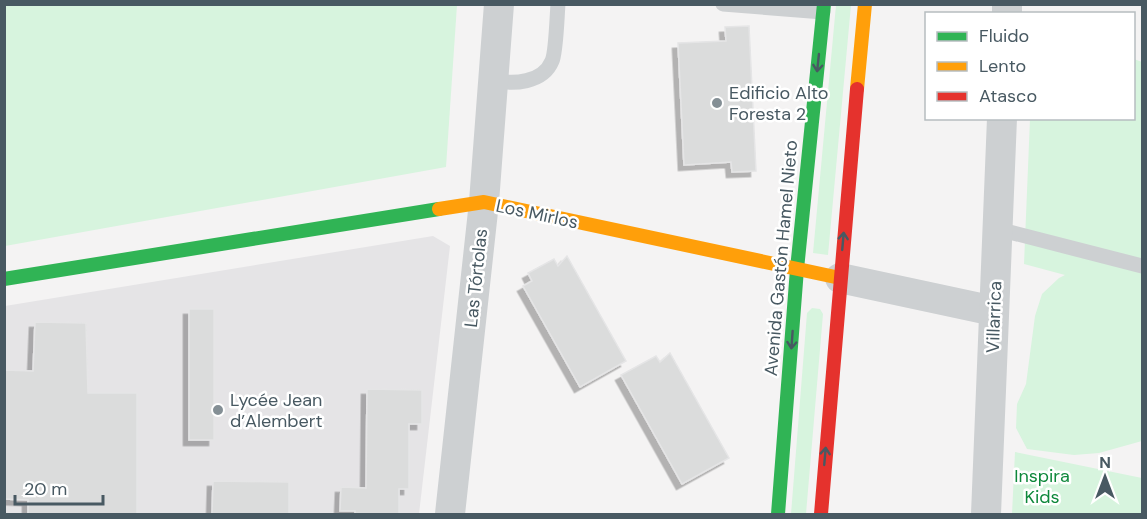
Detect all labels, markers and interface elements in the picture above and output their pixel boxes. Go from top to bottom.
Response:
legend [925,12,1135,120]
text: Fluido [979,24,1029,48]
one-way arrow [812,52,823,72]
text: Lento [979,54,1026,78]
place label: Edificio Alto Foresta 2 [729,81,828,126]
text: Atasco [979,84,1037,108]
marker: Edificio Alto Foresta 2 [710,96,724,110]
street label: Avenida Gastón Hamel Nieto [759,139,803,377]
street label: Los Mirlos [494,194,580,234]
street label: Las Tórtolas [459,227,493,329]
one-way arrow [838,231,849,251]
street label: Villarrica [981,281,1007,353]
one-way arrow [786,330,797,350]
place label: Lycée Jean d’Alembert [230,388,323,433]
marker: Lycée Jean d’Alembert [211,403,225,417]
one-way arrow [820,447,831,467]
north arrow [1075,447,1135,507]
text: N [1099,452,1111,473]
park label: Inspira Kids [1014,464,1070,509]
scale bar [15,468,104,506]
text: 20 m [24,477,67,501]

